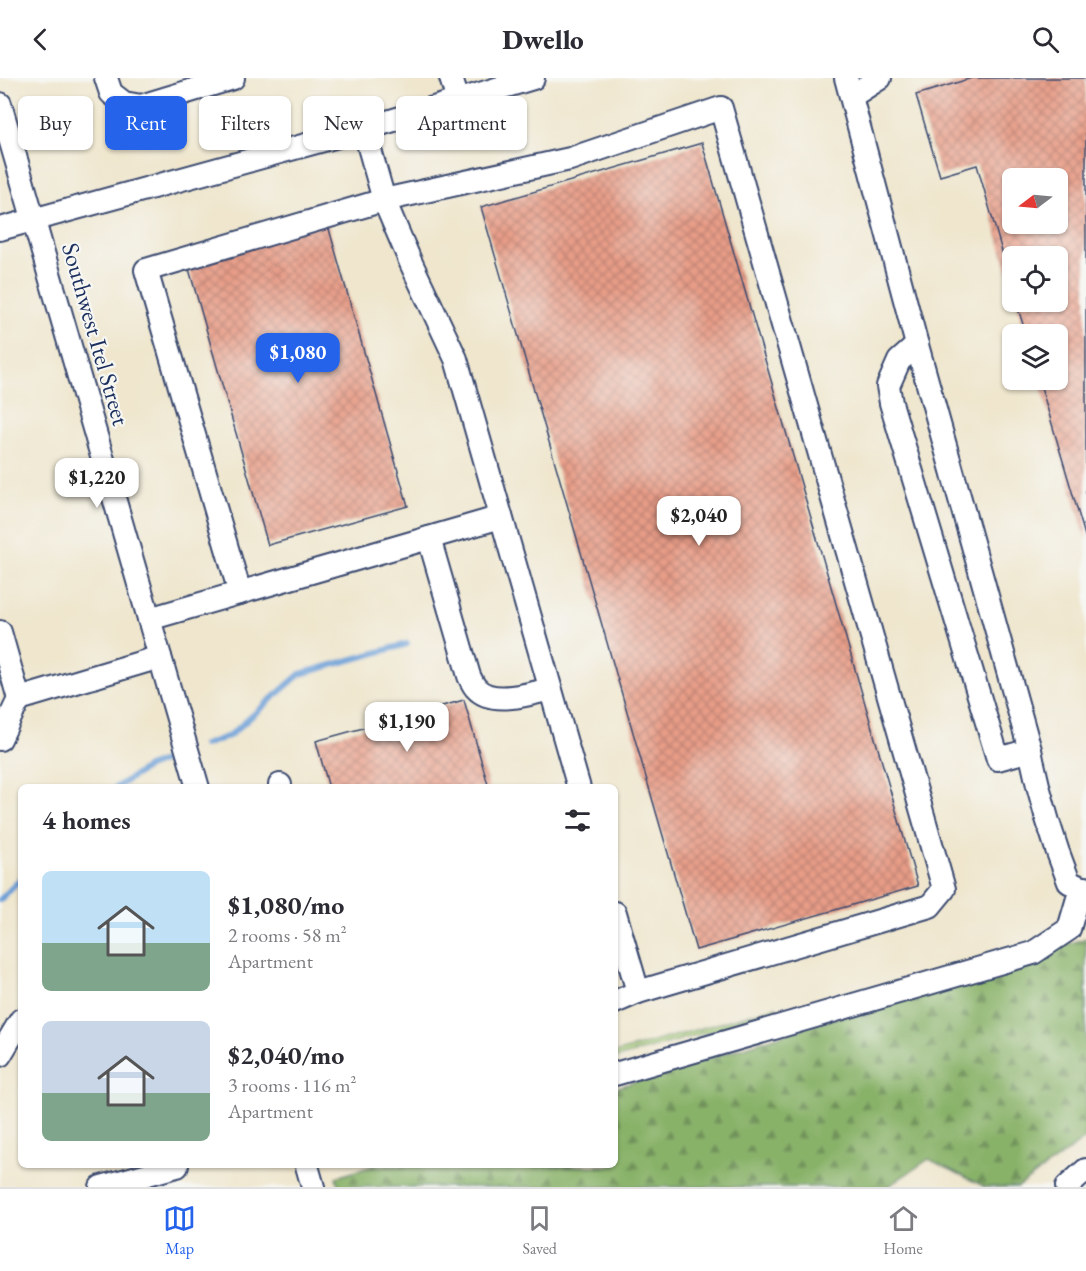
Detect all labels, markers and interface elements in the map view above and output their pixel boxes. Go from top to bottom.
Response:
text: Dwello [502,22,584,57]
icon: back [24,23,57,56]
icon: search [1029,23,1062,56]
chip: Buy [18,96,93,150]
chip: Rent [105,96,187,150]
chip: Filters [199,96,291,150]
chip: New [303,96,384,150]
chip: Apartment [396,96,527,150]
north arrow [1002,168,1068,234]
map controls [1002,168,1068,390]
street label: Southwest Itel Street [55,239,137,429]
button: locate [1002,246,1068,312]
button: layers [1002,324,1068,390]
pin: $1,080 [249,333,347,384]
text: $1,080 [270,339,326,365]
pin: $1,220 [48,458,146,509]
text: $1,220 [69,464,125,490]
pin: $2,040 [650,496,748,547]
text: $2,040 [671,502,727,528]
pin: $1,190 [358,702,456,753]
text: $1,190 [379,708,435,734]
text: 4 homes [42,803,131,837]
icon: filters [561,804,594,837]
text: $1,080/mo [228,888,344,922]
icon: home [90,895,162,967]
text: 2 rooms · 58 m² [228,922,347,948]
text: Apartment [228,948,313,974]
text: $2,040/mo [228,1038,344,1072]
icon: home [90,1045,162,1117]
text: 3 rooms · 116 m² [228,1072,356,1098]
text: Apartment [228,1098,313,1124]
tab: Map [163,1202,196,1259]
tab: Saved [523,1202,557,1259]
tab: Home [883,1202,923,1259]

